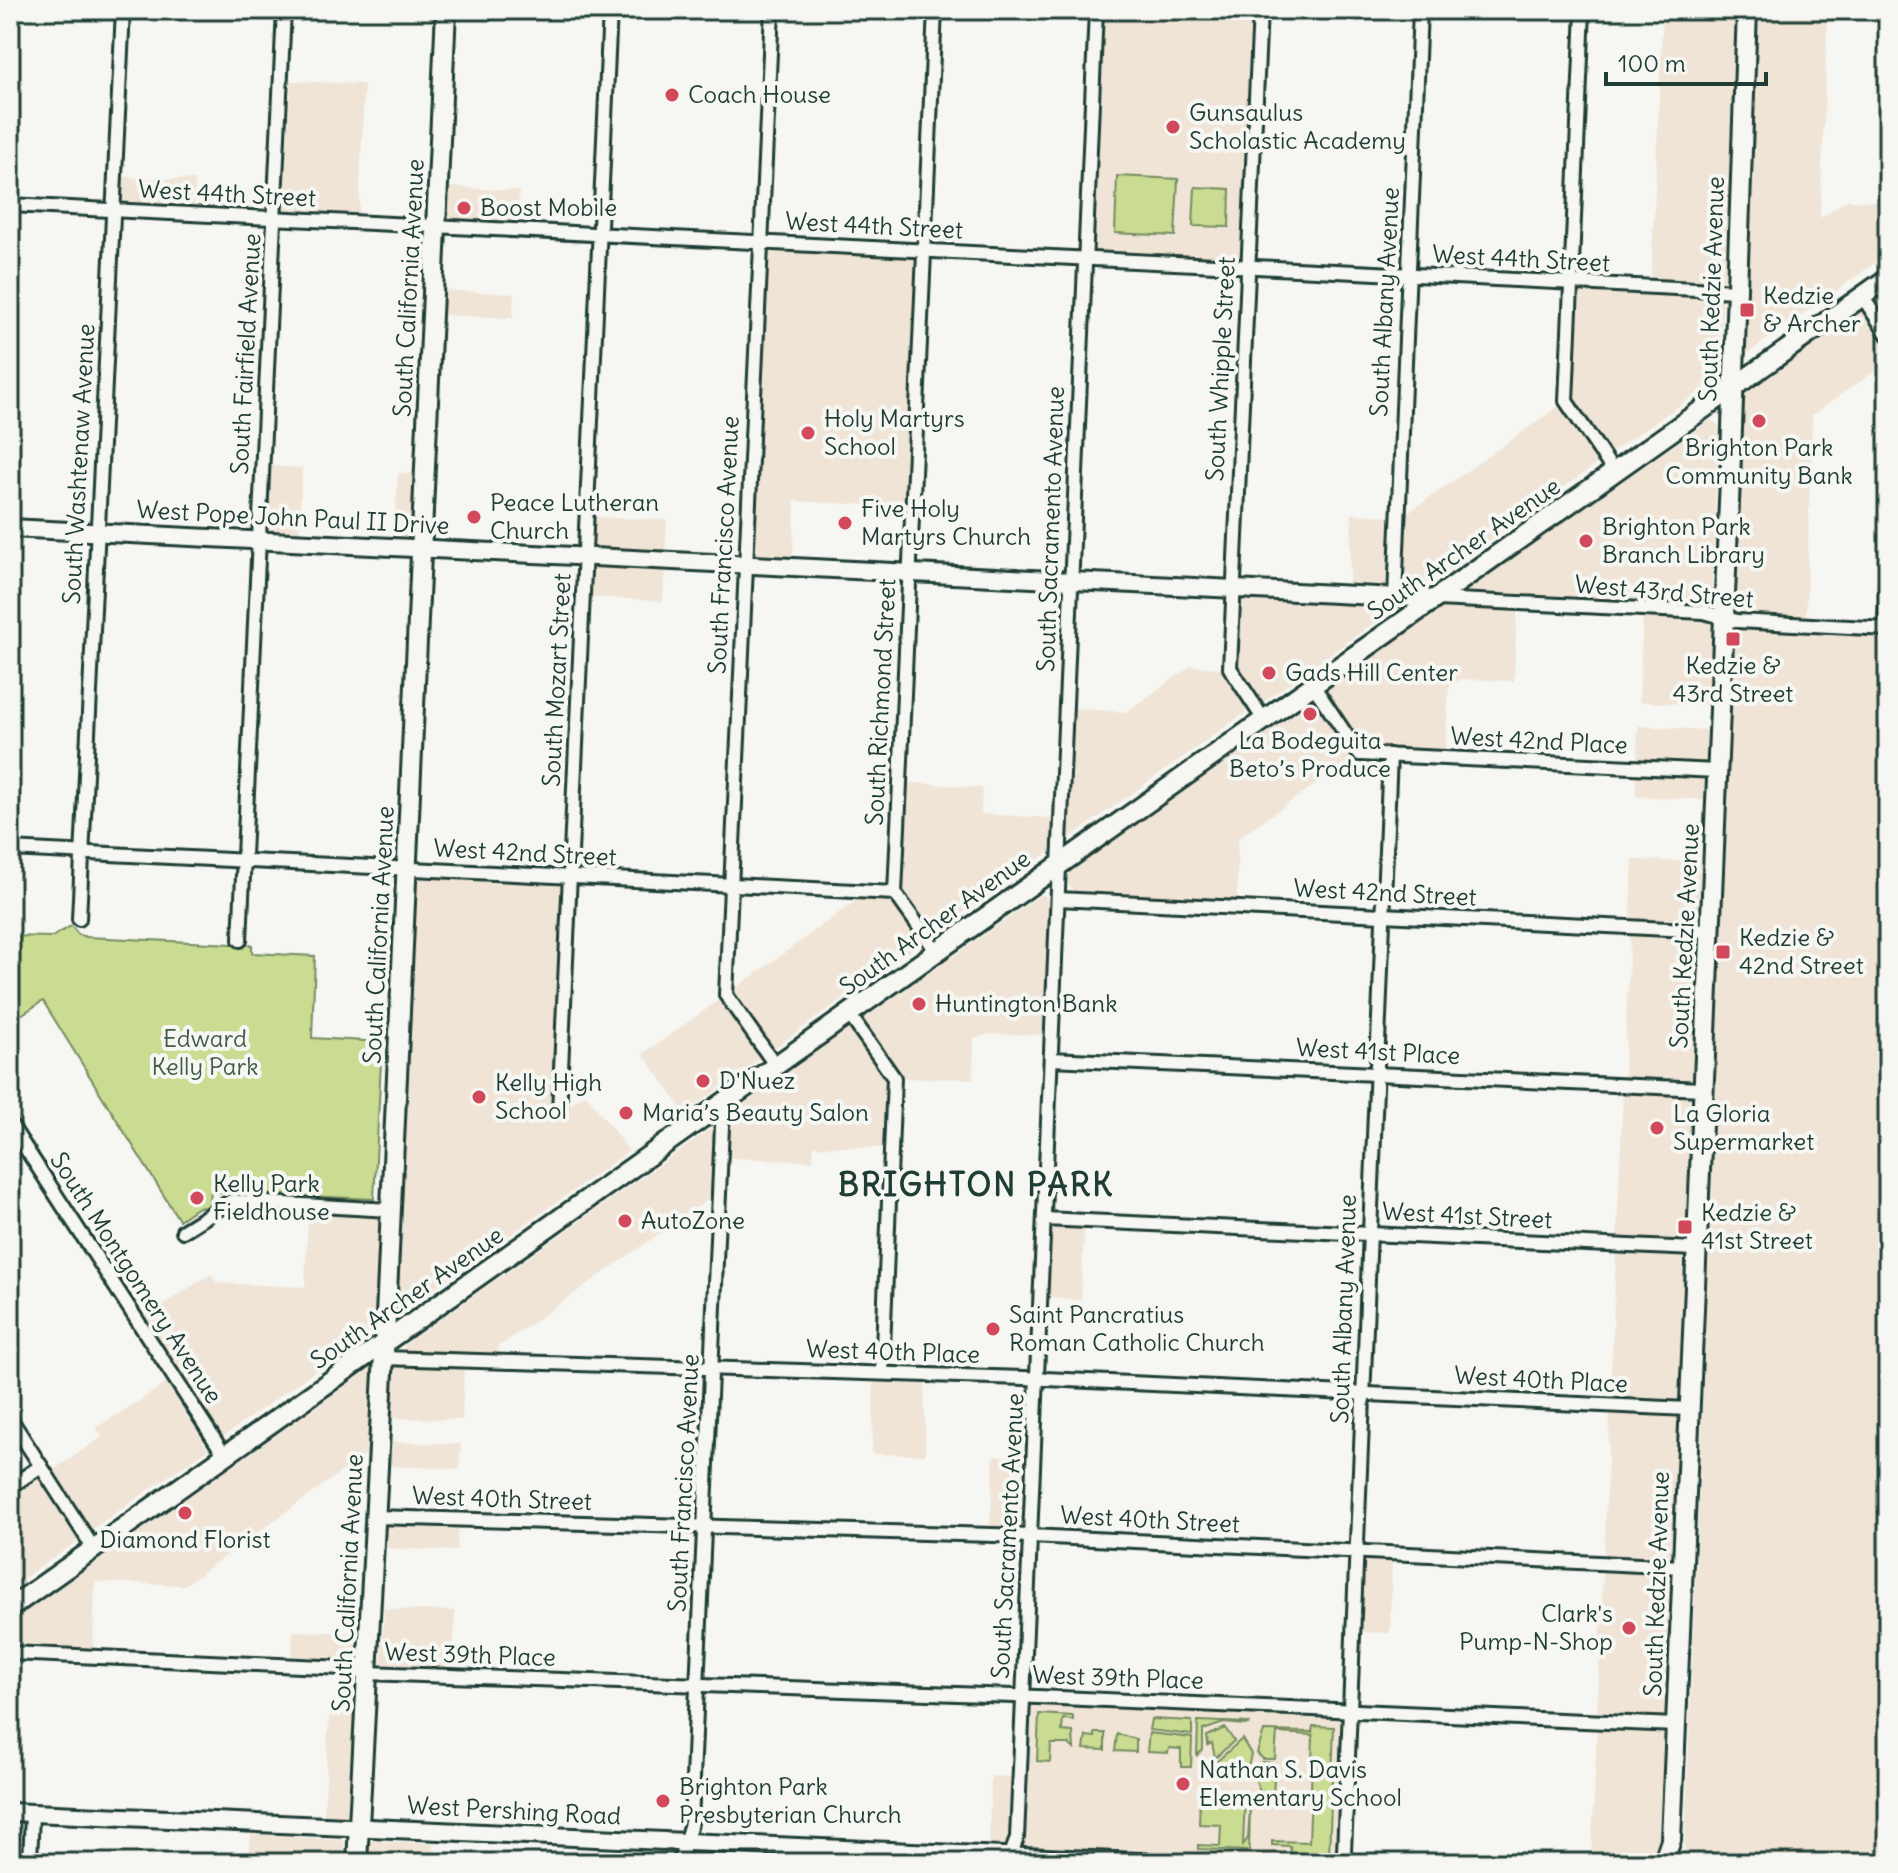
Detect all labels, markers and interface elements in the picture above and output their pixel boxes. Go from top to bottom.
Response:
scale bar [1606,36,1766,86]
text: 100 m [1618,48,1686,78]
place label: Coach House [688,79,831,109]
marker: Coach House [663,86,681,104]
place label: Gunsaulus Scholastic Academy [1189,97,1406,155]
marker: Gunsaulus Scholastic Academy [1164,118,1182,136]
street label: South California Avenue [386,158,430,418]
street label: West 44th Street [137,173,317,213]
street label: South Kedzie Avenue [1692,176,1730,402]
street label: South Albany Avenue [1363,186,1405,417]
place label: Boost Mobile [480,192,617,222]
marker: Boost Mobile [455,199,473,217]
street label: West 44th Street [784,205,964,245]
street label: South Fairfield Avenue [224,233,266,475]
street label: West 44th Street [1431,238,1611,278]
street label: South Whipple Street [1199,256,1241,482]
place label: Kedzie & Archer [1763,280,1861,338]
marker: Kedzie & Archer [1738,301,1756,319]
street label: South Washtenaw Avenue [56,323,100,605]
street label: South Sacramento Avenue [1030,385,1070,673]
place label: Holy Martyrs School [824,403,965,461]
marker: Brighton Park Community Bank [1750,412,1768,430]
street label: South Francisco Avenue [701,415,745,675]
marker: Holy Martyrs School [799,424,817,442]
place label: Brighton Park Community Bank [1665,432,1853,490]
street label: South Archer Avenue [1361,470,1566,626]
place label: Peace Lutheran Church [490,487,659,545]
place label: Five Holy Martyrs Church [861,493,1031,551]
street label: West Pope John Paul II Drive [136,494,450,540]
marker: Peace Lutheran Church [465,508,483,526]
place label: Brighton Park Branch Library [1602,511,1765,569]
marker: Five Holy Martyrs Church [836,514,854,532]
marker: Brighton Park Branch Library [1577,532,1595,550]
street label: West 43rd Street [1573,568,1755,614]
street label: South Mozart Street [535,572,577,787]
street label: South Richmond Street [859,578,901,826]
marker: Kedzie & 43rd Street [1724,630,1742,648]
place label: Kedzie & 43rd Street [1673,650,1793,708]
place label: Gads Hill Center [1285,657,1458,687]
marker: Gads Hill Center [1260,664,1278,682]
marker: La Bodeguita Beto’s Produce [1301,705,1319,723]
street label: West 42nd Place [1450,720,1628,760]
place label: La Bodeguita Beto’s Produce [1229,725,1391,783]
street label: South California Avenue [356,805,400,1065]
street label: South Kedzie Avenue [1663,822,1705,1049]
street label: West 42nd Street [433,832,617,872]
street label: South Archer Avenue [833,843,1036,1001]
street label: West 42nd Street [1293,872,1477,912]
place label: Kedzie & 42nd Street [1739,922,1864,980]
marker: Kedzie & 42nd Street [1714,943,1732,961]
place label: Huntington Bank [935,988,1117,1018]
marker: Huntington Bank [910,995,928,1013]
park label: Edward Kelly Park [152,1023,258,1081]
street label: West 41st Place [1295,1032,1461,1070]
place label: D'Nuez [719,1065,795,1095]
place label: Kelly High School [495,1067,602,1125]
marker: D'Nuez [694,1072,712,1090]
marker: Kelly High School [470,1088,488,1106]
place label: Maria’s Beauty Salon [642,1097,869,1127]
place label: La Gloria Supermarket [1673,1098,1814,1156]
marker: Maria’s Beauty Salon [617,1104,635,1122]
marker: La Gloria Supermarket [1648,1119,1666,1137]
street label: South Montgomery Avenue [44,1146,229,1409]
district label: BRIGHTON PARK [838,1164,1114,1205]
place label: Kelly Park Fieldhouse [213,1168,330,1226]
marker: Kelly Park Fieldhouse [188,1189,206,1207]
street label: South Albany Avenue [1324,1194,1362,1424]
street label: West 41st Street [1381,1196,1553,1234]
place label: Kedzie & 41st Street [1701,1197,1813,1255]
place label: AutoZone [641,1205,745,1235]
marker: AutoZone [616,1212,634,1230]
marker: Kedzie & 41st Street [1676,1218,1694,1236]
street label: South Archer Avenue [304,1219,509,1375]
place label: Saint Pancratius Roman Catholic Church [1009,1299,1265,1357]
marker: Saint Pancratius Roman Catholic Church [984,1320,1002,1338]
street label: West 40th Place [806,1333,981,1369]
street label: South Francisco Avenue [661,1353,705,1613]
street label: West 40th Place [1453,1359,1629,1399]
street label: South Sacramento Avenue [985,1392,1029,1680]
street label: South California Avenue [325,1453,369,1713]
street label: South Kedzie Avenue [1637,1471,1675,1697]
street label: West 40th Street [412,1480,592,1516]
street label: West 40th Street [1059,1499,1241,1539]
marker: Diamond Florist [176,1504,194,1522]
place label: Diamond Florist [100,1524,270,1554]
place label: Clark's Pump-N-Shop [1459,1598,1613,1656]
marker: Clark's Pump-N-Shop [1620,1619,1638,1637]
street label: West 39th Place [384,1636,556,1672]
street label: West 39th Place [1032,1659,1204,1695]
place label: Nathan S. Davis Elementary School [1199,1754,1402,1812]
place label: Brighton Park Presbyterian Church [679,1771,902,1829]
marker: Nathan S. Davis Elementary School [1174,1775,1192,1793]
street label: West Pershing Road [406,1789,622,1831]
marker: Brighton Park Presbyterian Church [654,1792,672,1810]

